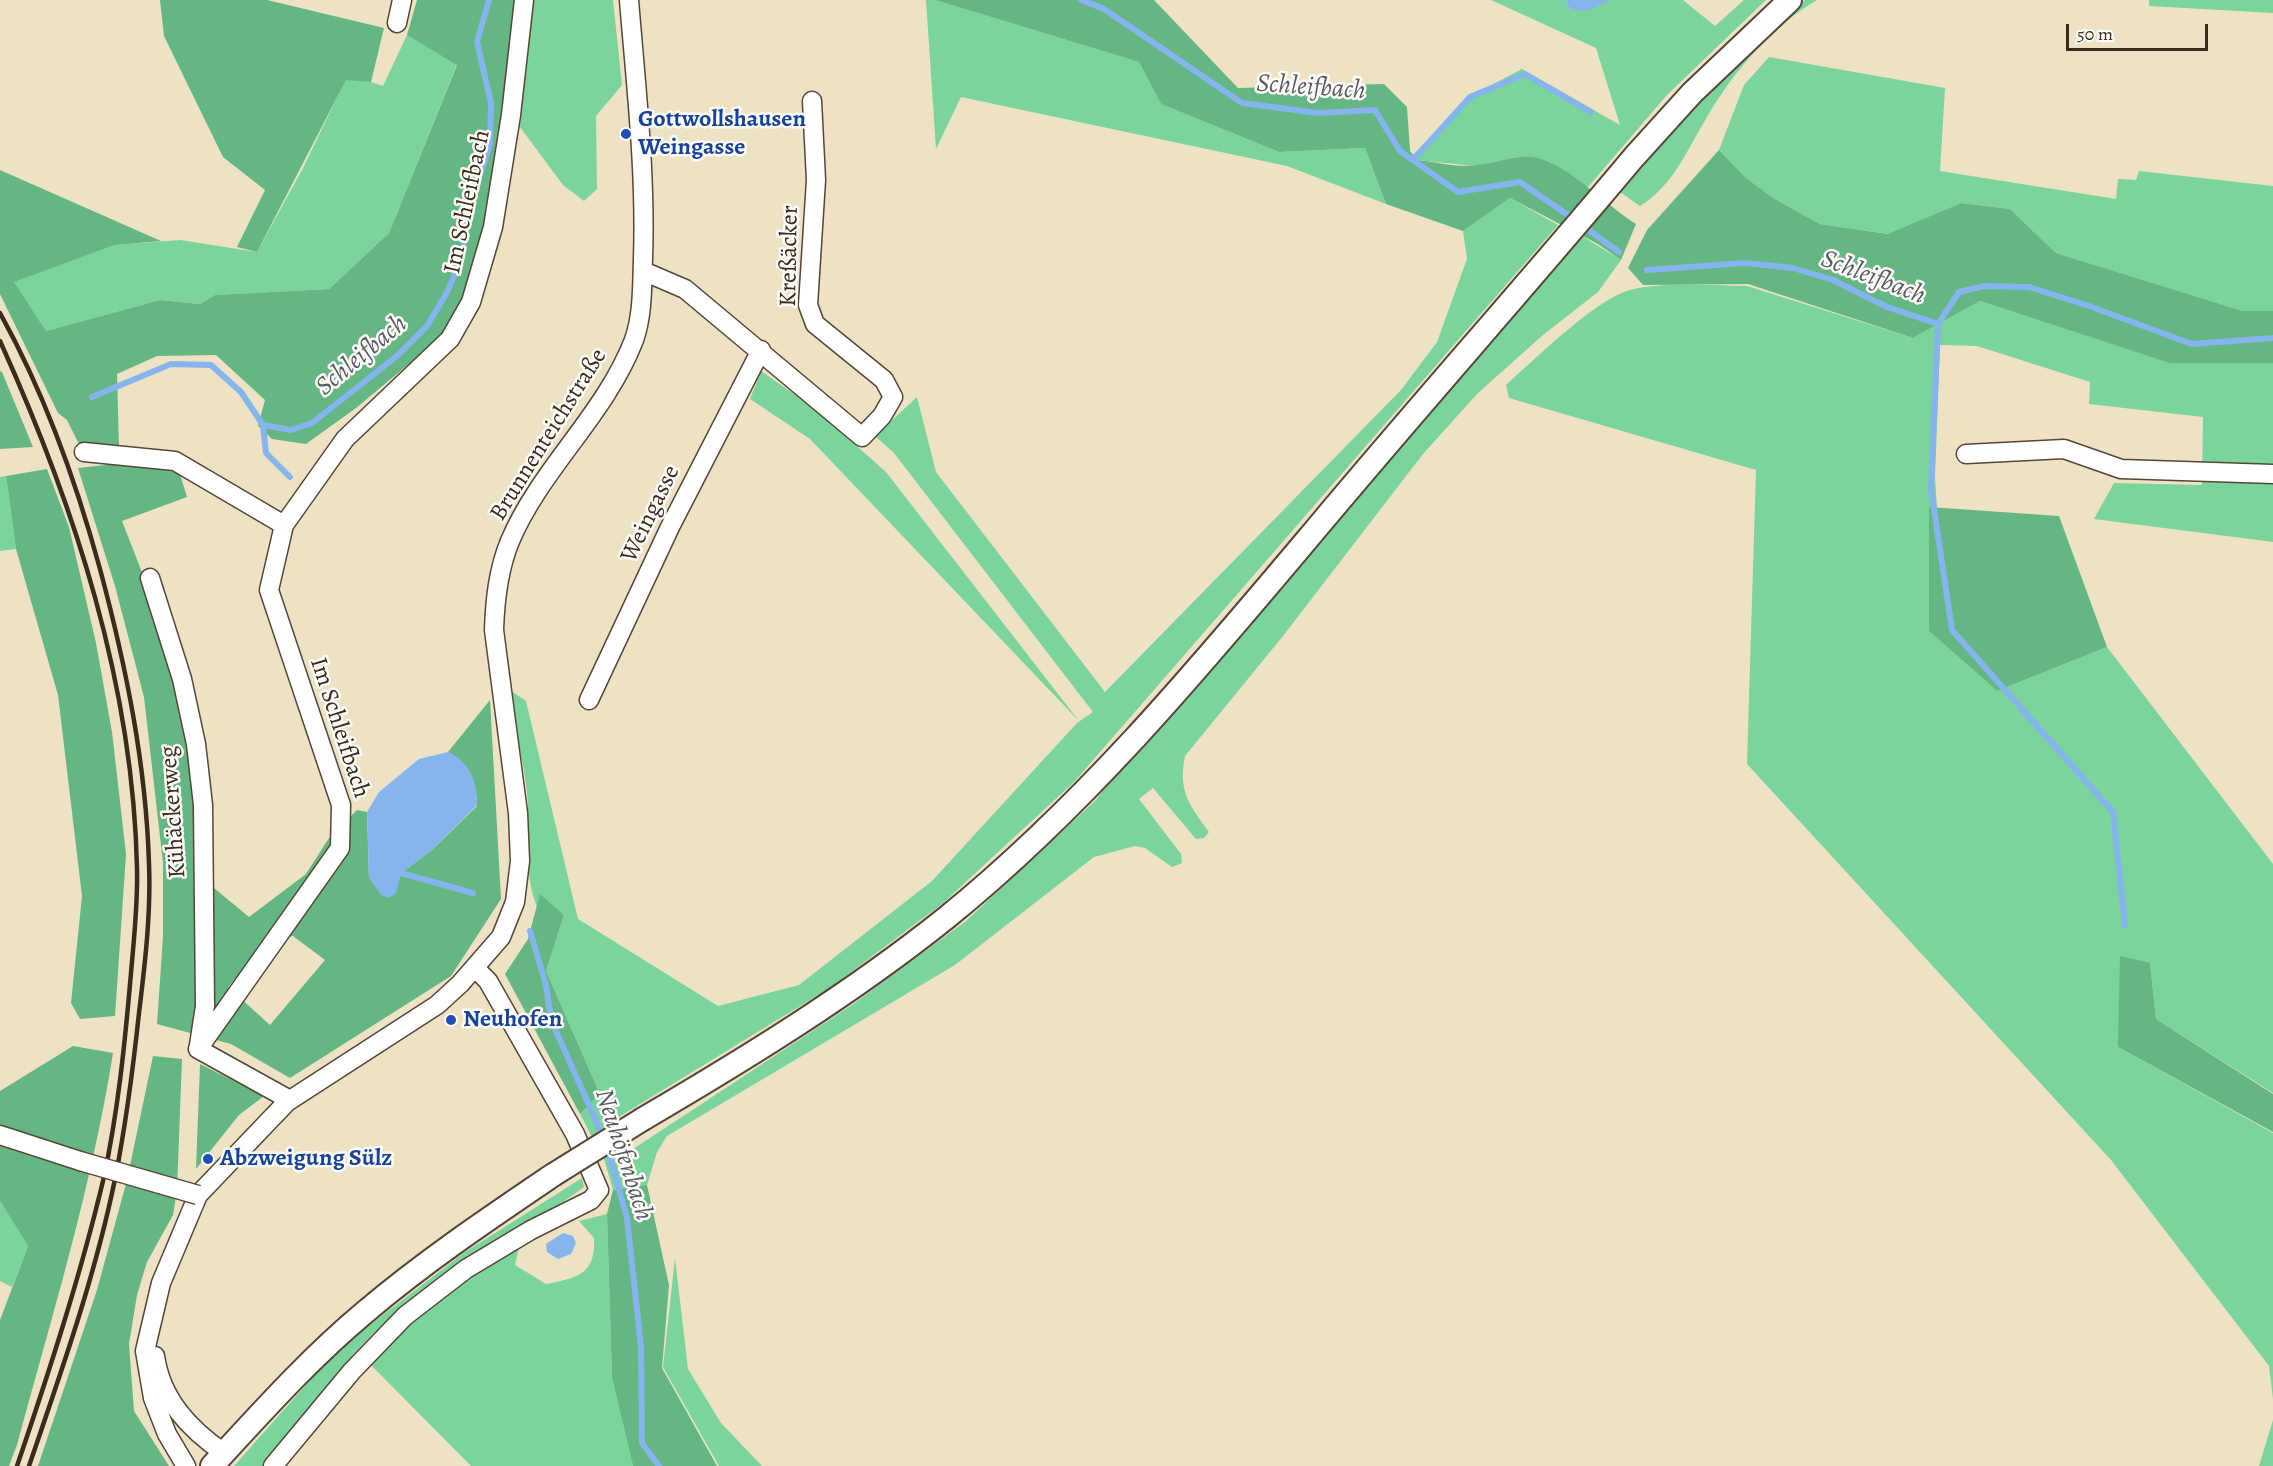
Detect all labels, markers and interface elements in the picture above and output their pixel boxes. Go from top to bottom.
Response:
scale bar [2069,12,2212,50]
text: 50 m [2077,22,2113,46]
water label: Schleifbach [1255,69,1367,107]
place label: Gottwollshausen Weingasse [638,106,806,162]
marker: Gottwollshausen Weingasse [619,127,633,141]
street label: Im Schleifbach [439,128,497,276]
street label: Kreßäcker [775,205,805,307]
water label: Schleifbach [1816,244,1930,312]
water label: Schleifbach [310,309,414,403]
street label: Brunnenteichstraße [484,344,614,526]
street label: Weingasse [615,461,687,567]
street label: Im Schleifbach [303,654,375,802]
street label: Kühäckerweg [155,745,193,879]
place label: Neuhofen [463,1006,562,1034]
marker: Neuhofen [444,1013,458,1027]
water label: Neuhöfenbach [587,1085,659,1225]
place label: Abzweigung Sülz [220,1145,392,1173]
marker: Abzweigung Sülz [201,1152,215,1166]

